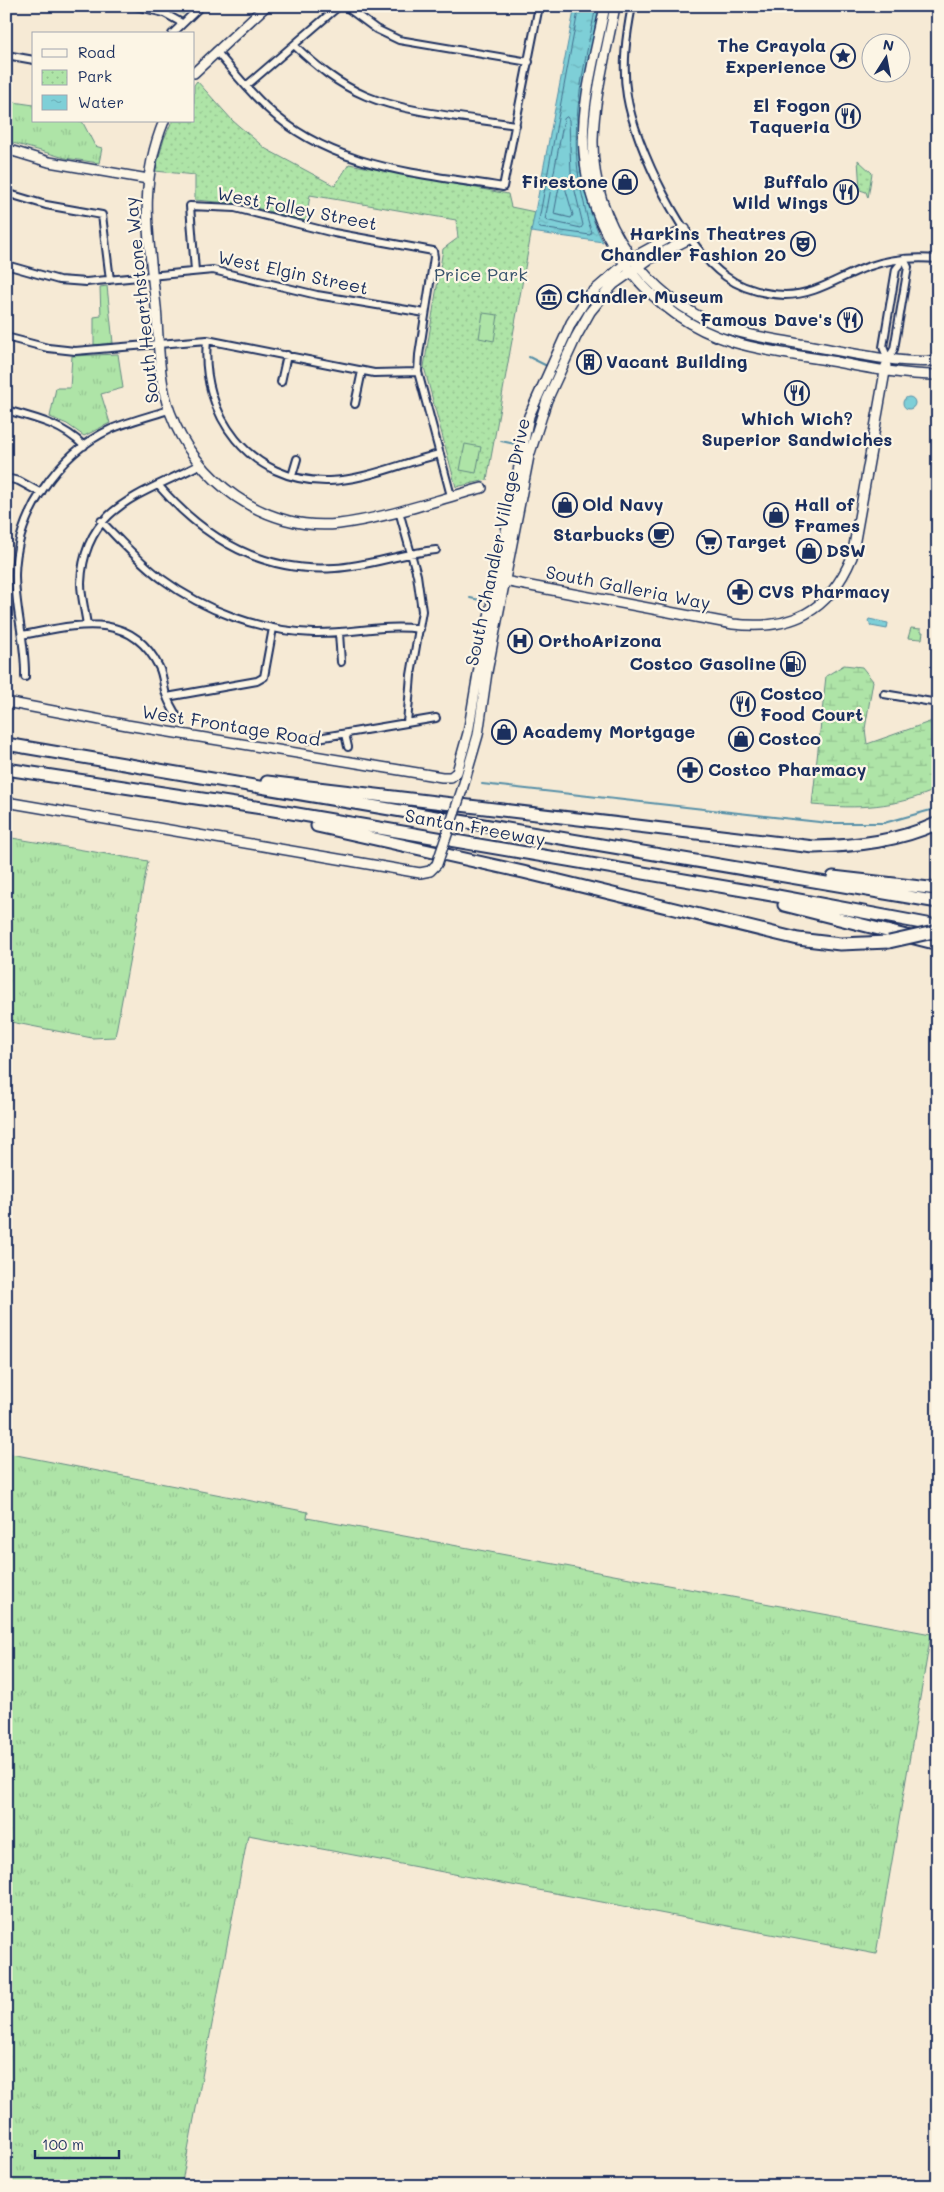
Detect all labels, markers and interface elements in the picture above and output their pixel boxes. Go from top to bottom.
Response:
legend [32,32,195,122]
north arrow [862,32,912,82]
place label: The Crayola Experience [717,33,826,78]
text: N [882,34,896,55]
text: Road [78,42,115,62]
place icon: The Crayola Experience [830,43,856,69]
text: Park [78,66,112,86]
text: Water [78,92,124,112]
place label: El Fogon Taqueria [749,93,830,138]
restaurant icon: El Fogon Taqueria [835,103,861,129]
place label: Firestone [521,169,608,193]
shop icon: Firestone [612,169,638,195]
place label: Buffalo Wild Wings [732,169,828,214]
restaurant icon: Buffalo Wild Wings [833,179,859,205]
street label: West Folley Street [215,181,379,235]
street label: South Hearthstone Way [118,196,164,405]
place label: Harkins Theatres Chandler Fashion 20 [600,221,786,266]
theatre icon: Harkins Theatres Chandler Fashion 20 [790,231,816,257]
street label: West Elgin Street [216,244,371,300]
park label: Price Park [434,262,528,286]
museum icon: Chandler Museum [536,284,562,310]
place label: Chandler Museum [566,284,723,308]
place label: Famous Dave's [700,307,832,331]
restaurant icon: Famous Dave's [837,307,863,333]
building icon: Vacant Building [576,349,602,375]
place label: Vacant Building [606,349,748,373]
restaurant icon: Which Wich? Superior Sandwiches [784,380,810,406]
place label: Which Wich? Superior Sandwiches [702,406,892,451]
street label: South Chandler Village Drive [459,416,535,668]
shop icon: Old Navy [552,492,578,518]
place label: Old Navy [582,492,664,516]
place label: Hall of Frames [794,492,860,537]
shop icon: Hall of Frames [763,502,789,528]
place label: Starbucks [553,522,644,546]
cafe icon: Starbucks [648,522,674,548]
supermarket icon: Target [696,529,722,555]
place label: Target [726,529,787,553]
shop icon: DSW [796,538,822,564]
place label: DSW [826,538,866,562]
street label: South Galleria Way [544,559,713,615]
pharmacy icon: CVS Pharmacy [727,579,753,605]
place label: CVS Pharmacy [758,579,890,603]
hospital icon: OrthoArizona [507,628,533,654]
place label: OrthoArizona [538,628,662,652]
place label: Costco Gasoline [630,651,776,675]
fuel station icon: Costco Gasoline [780,651,806,677]
place label: Costco Food Court [760,681,863,726]
restaurant icon: Costco Food Court [730,691,756,717]
street label: West Frontage Road [140,699,322,751]
shop icon: Academy Mortgage [491,719,517,745]
place label: Academy Mortgage [522,719,695,743]
shop icon: Costco [728,726,754,752]
place label: Costco [758,726,821,750]
pharmacy icon: Costco Pharmacy [677,757,703,783]
place label: Costco Pharmacy [708,757,867,781]
street label: Santan Freeway [403,803,547,851]
scale bar [35,2127,119,2159]
text: 100 m [42,2134,84,2154]

